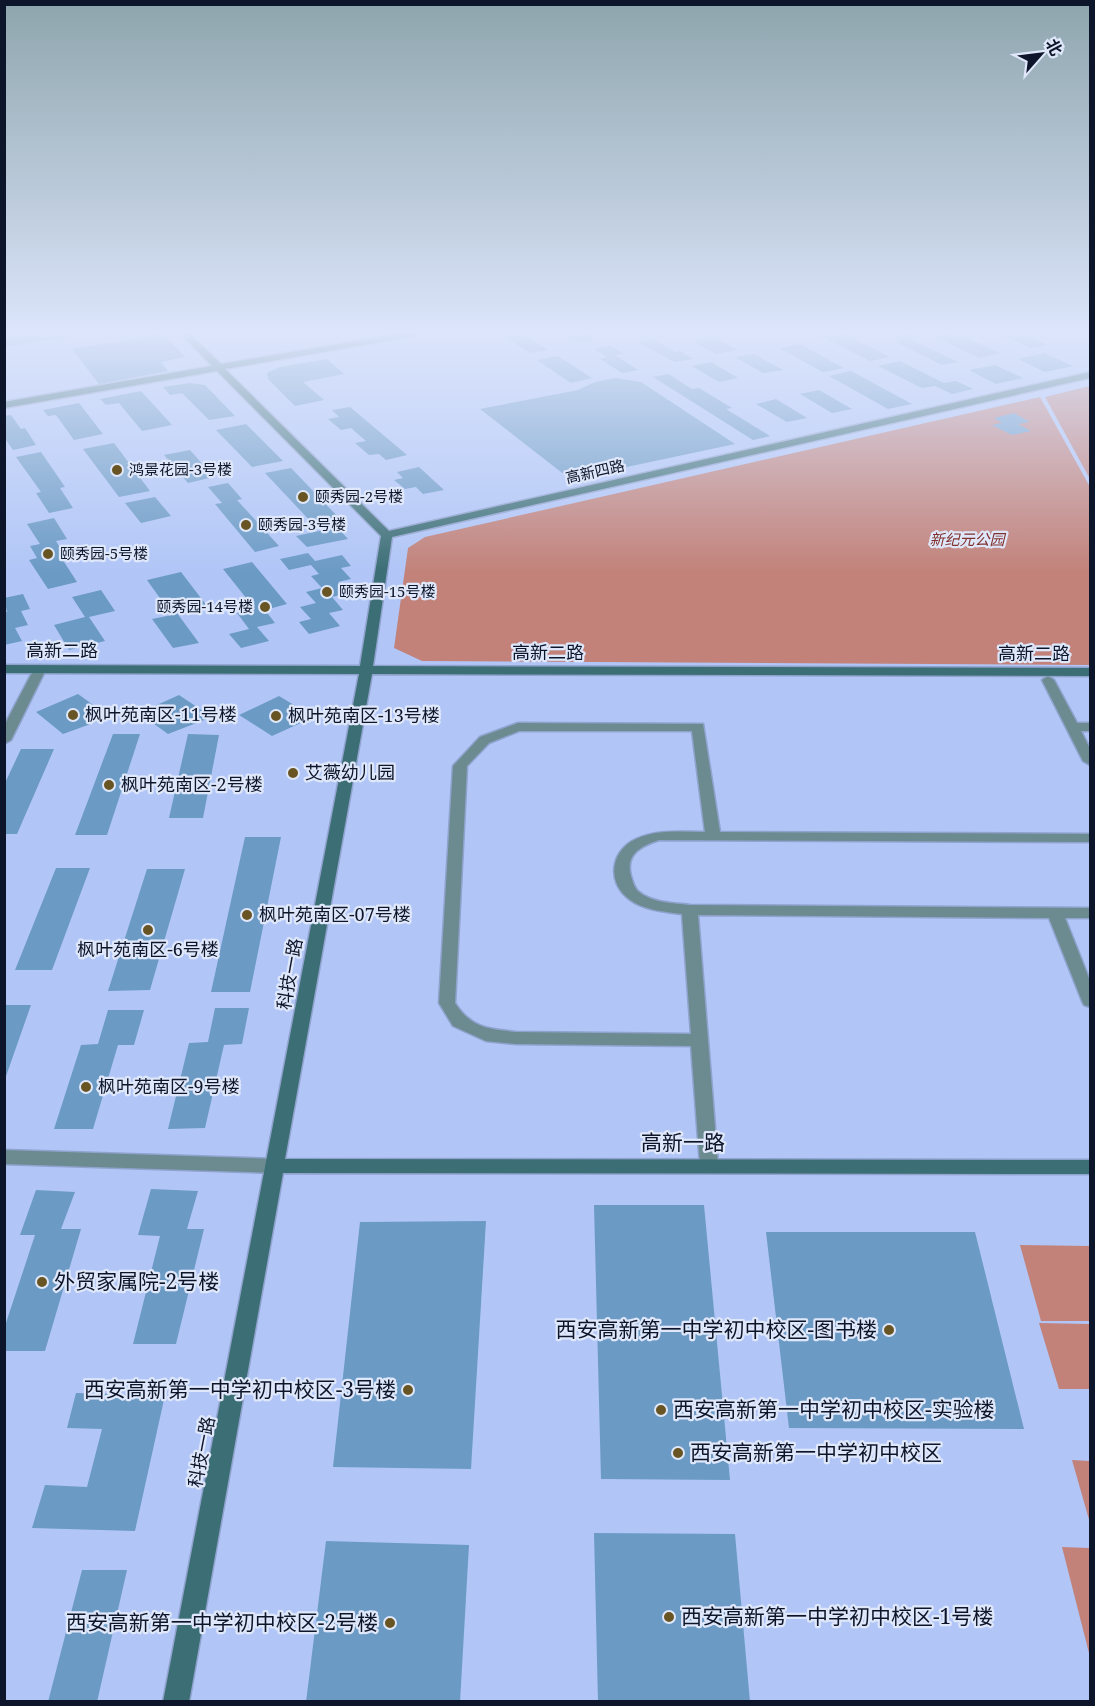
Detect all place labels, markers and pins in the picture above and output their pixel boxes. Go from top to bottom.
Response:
place label: 鸿景花园-3号楼 [129,459,232,479]
marker: 鸿景花园-3号楼 [110,463,124,477]
place label: 颐秀园-2号楼 [315,486,403,506]
marker: 颐秀园-2号楼 [296,490,310,504]
place label: 颐秀园-3号楼 [258,514,346,534]
marker: 颐秀园-3号楼 [239,518,253,532]
place label: 颐秀园-5号楼 [60,543,148,563]
marker: 颐秀园-5号楼 [41,547,55,561]
place label: 颐秀园-15号楼 [339,581,435,601]
marker: 颐秀园-15号楼 [320,585,334,599]
place label: 颐秀园-14号楼 [157,596,253,616]
marker: 颐秀园-14号楼 [258,600,272,614]
place label: 枫叶苑南区-11号楼 [85,702,237,726]
place label: 枫叶苑南区-13号楼 [288,703,440,727]
marker: 枫叶苑南区-11号楼 [66,708,80,722]
marker: 枫叶苑南区-13号楼 [269,709,283,723]
place label: 艾薇幼儿园 [305,760,395,784]
marker: 艾薇幼儿园 [286,766,300,780]
place label: 枫叶苑南区-2号楼 [121,772,263,796]
marker: 枫叶苑南区-2号楼 [102,778,116,792]
place label: 枫叶苑南区-07号楼 [259,902,411,926]
marker: 枫叶苑南区-07号楼 [240,908,254,922]
marker: 枫叶苑南区-6号楼 [141,923,155,937]
place label: 枫叶苑南区-6号楼 [77,937,219,961]
place label: 枫叶苑南区-9号楼 [98,1074,240,1098]
marker: 枫叶苑南区-9号楼 [79,1080,93,1094]
place label: 外贸家属院-2号楼 [54,1267,219,1295]
marker: 外贸家属院-2号楼 [35,1275,49,1289]
place label: 西安高新第一中学初中校区-图书楼 [555,1315,877,1343]
marker: 西安高新第一中学初中校区-图书楼 [882,1323,896,1337]
place label: 西安高新第一中学初中校区-3号楼 [84,1375,396,1403]
marker: 西安高新第一中学初中校区-3号楼 [401,1383,415,1397]
place label: 西安高新第一中学初中校区-实验楼 [673,1395,995,1423]
marker: 西安高新第一中学初中校区-实验楼 [654,1403,668,1417]
place label: 西安高新第一中学初中校区 [690,1438,942,1466]
marker: 西安高新第一中学初中校区 [671,1446,685,1460]
place label: 西安高新第一中学初中校区-1号楼 [681,1602,993,1630]
place label: 西安高新第一中学初中校区-2号楼 [66,1608,378,1636]
marker: 西安高新第一中学初中校区-1号楼 [662,1610,676,1624]
marker: 西安高新第一中学初中校区-2号楼 [383,1616,397,1630]

